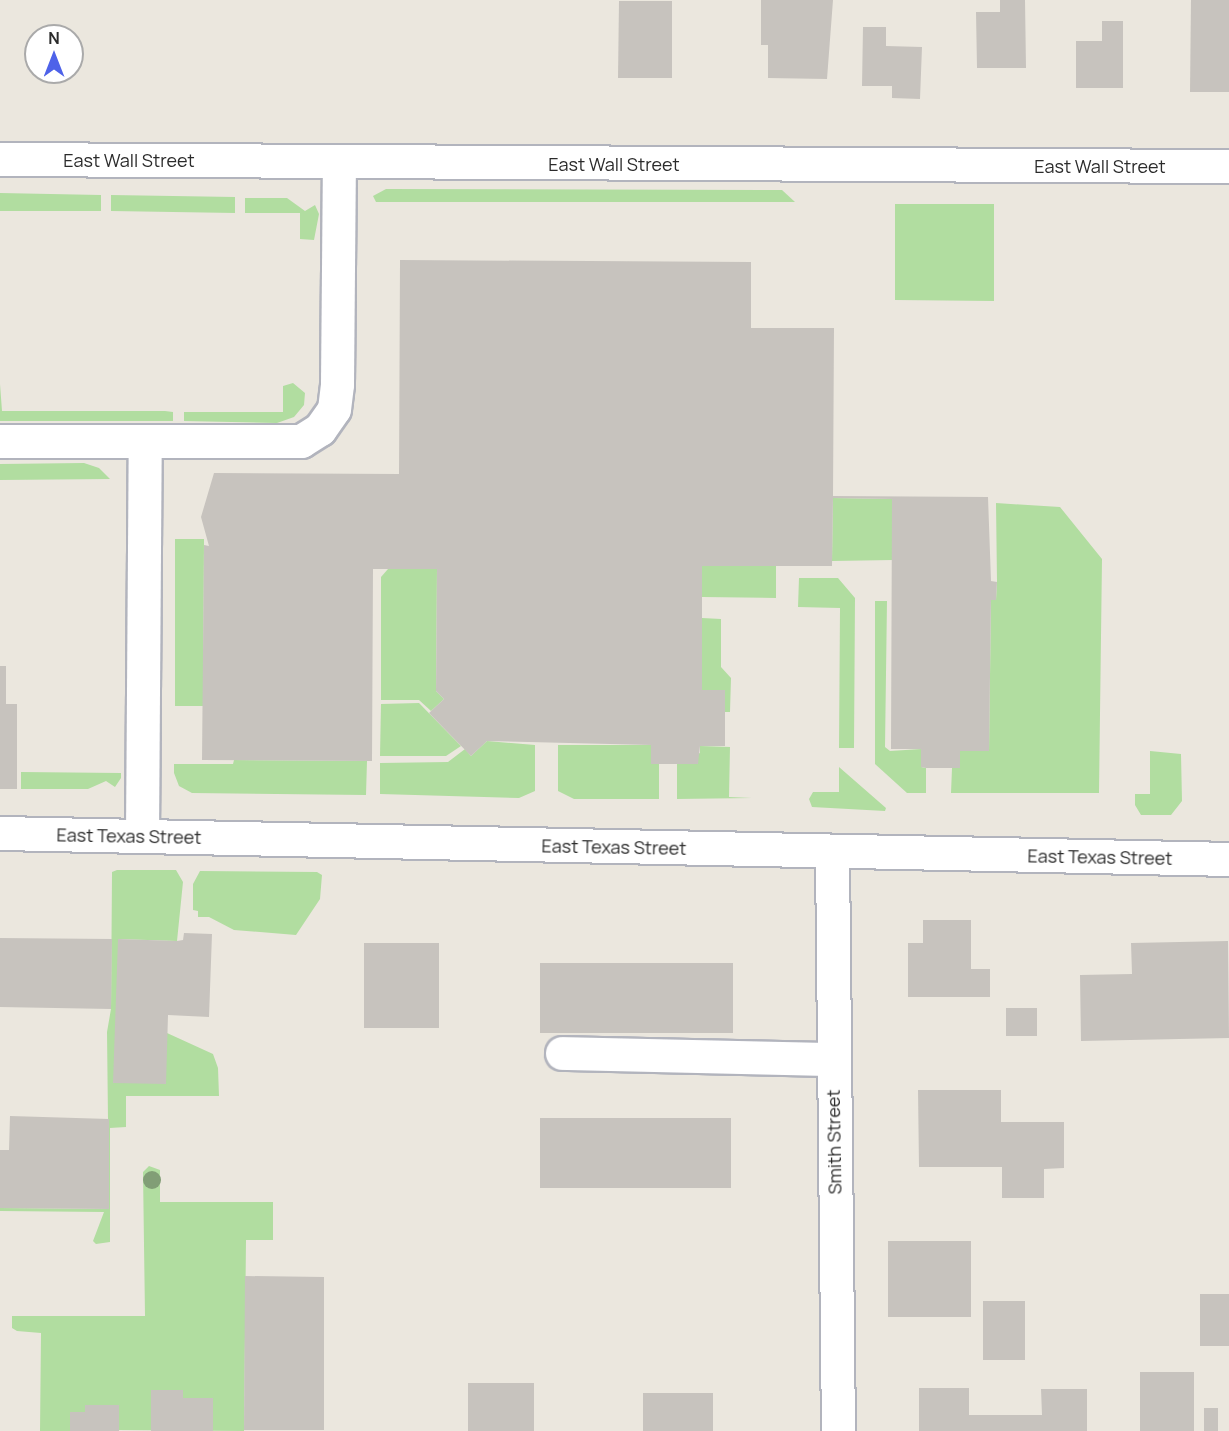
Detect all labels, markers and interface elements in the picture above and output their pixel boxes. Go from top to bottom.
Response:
north arrow [24,24,84,84]
text: N [48,27,60,49]
street label: East Wall Street [63,149,195,171]
street label: East Wall Street [548,153,680,175]
street label: East Wall Street [1034,155,1166,177]
street label: East Texas Street [56,824,202,848]
street label: East Texas Street [541,835,687,859]
street label: East Texas Street [1027,845,1173,869]
street label: Smith Street [822,1089,846,1195]

